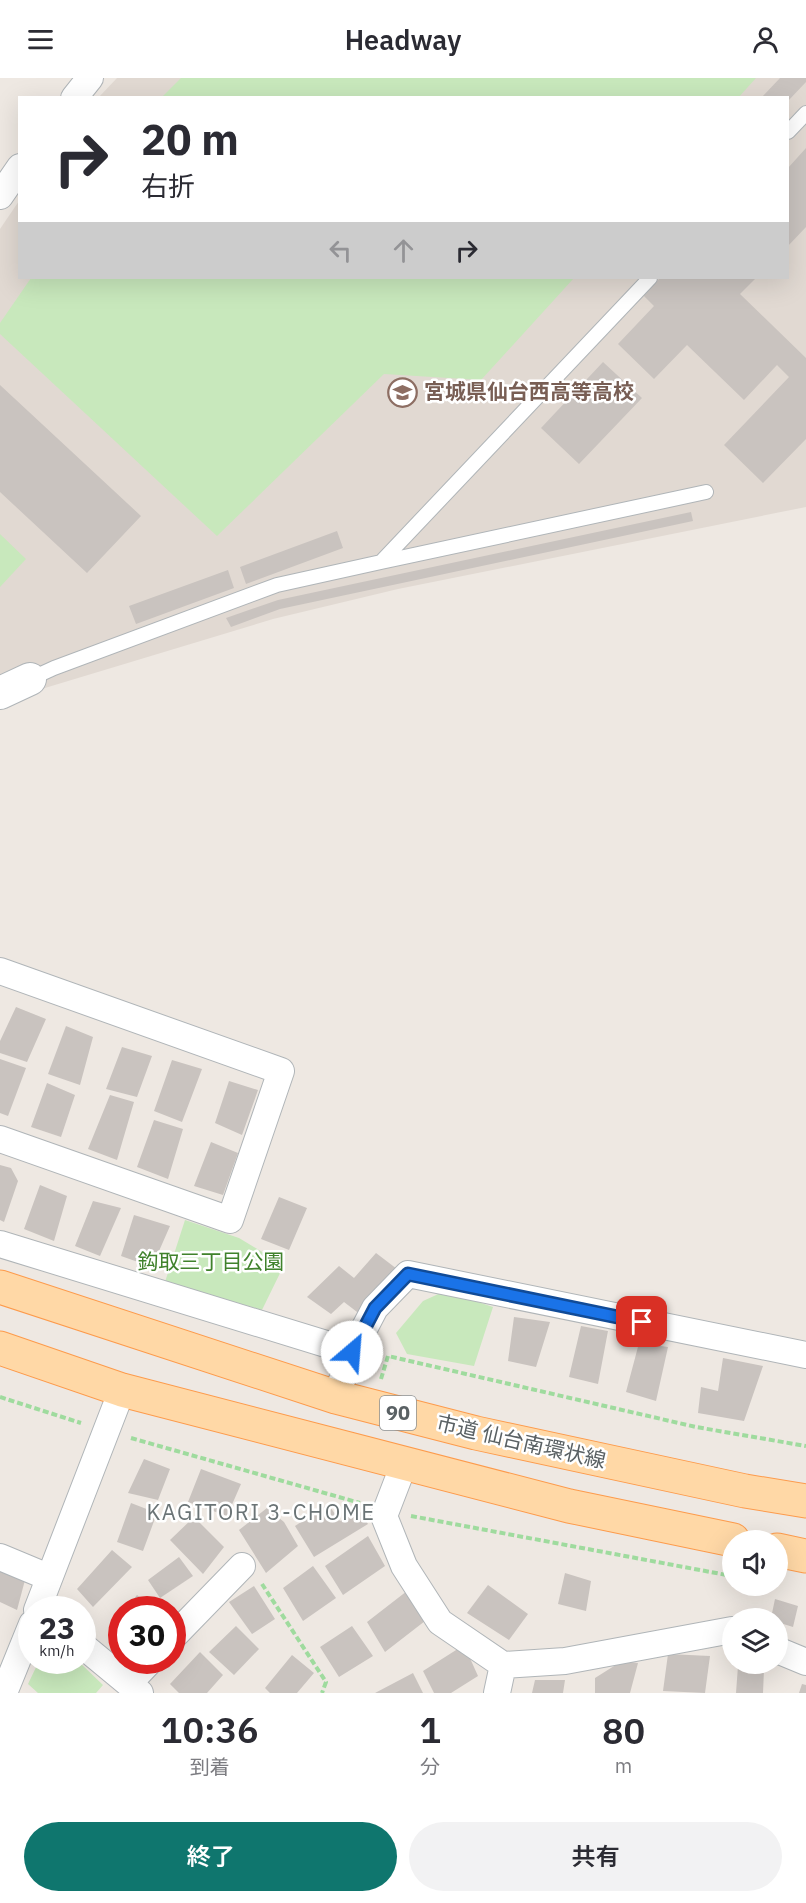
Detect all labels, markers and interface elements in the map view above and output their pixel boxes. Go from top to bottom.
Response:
text: Headway [345,22,461,57]
icon: menu [24,23,57,56]
icon: person [749,23,782,56]
text: 20 m [141,112,239,167]
icon: right [42,120,120,198]
text: 右折 [141,168,195,203]
icon: left [324,234,357,267]
icon: ahead [387,234,420,267]
icon: right [450,234,483,267]
school or university icon: 宮城県仙台西高等高校 [387,376,419,408]
place label: 宮城県仙台西高等高校 [424,377,634,405]
park label: 鈎取三丁目公園 [138,1247,285,1275]
pin [616,1296,667,1347]
icon: arrive [625,1305,658,1338]
position arrow [320,1320,384,1384]
road number: 90 [380,1396,416,1430]
street label: 市道 仙台南環状線 [434,1408,609,1474]
district label: KAGITORI 3-CHOME [146,1497,376,1526]
map controls [722,1530,788,1674]
button: sound [722,1530,788,1596]
speed limit sign: 30 [108,1596,186,1674]
text: 23 [39,1608,75,1647]
button: layers [722,1608,788,1674]
text: km/h [39,1641,75,1660]
text: 10:36 [161,1706,259,1753]
text: 1 [420,1706,441,1753]
text: 80 [602,1707,645,1754]
text: m [615,1752,632,1779]
text: 到着 [190,1753,230,1780]
text: 分 [420,1753,440,1780]
button: 終了 [24,1822,397,1891]
button: 共有 [409,1822,782,1891]

